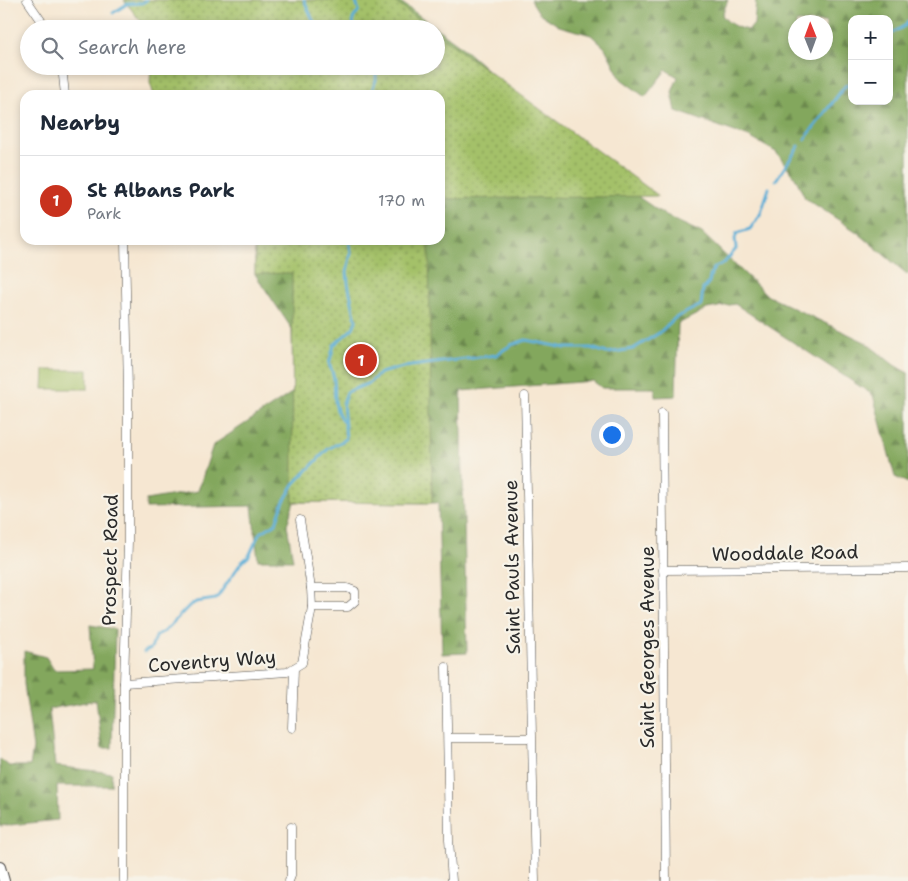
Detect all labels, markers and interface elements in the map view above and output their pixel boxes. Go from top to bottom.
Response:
north arrow [788,15,833,60]
map controls [848,15,893,105]
button: + [848,15,893,60]
search box [20,20,445,75]
icon: search [38,34,66,62]
text: Search here [78,35,187,60]
button: − [848,60,893,105]
text: Nearby [40,109,120,137]
text: St Albans Park [87,178,235,203]
text: 1 [52,190,60,211]
text: 170 m [378,190,425,211]
text: Park [87,203,121,224]
pin: 1 [345,341,377,379]
your location [599,422,625,448]
street label: Saint Pauls Avenue [498,479,526,655]
street label: Prospect Road [96,494,124,626]
street label: Wooddale Road [711,539,859,567]
street label: Saint Georges Avenue [635,546,660,748]
street label: Coventry Way [147,644,277,678]

